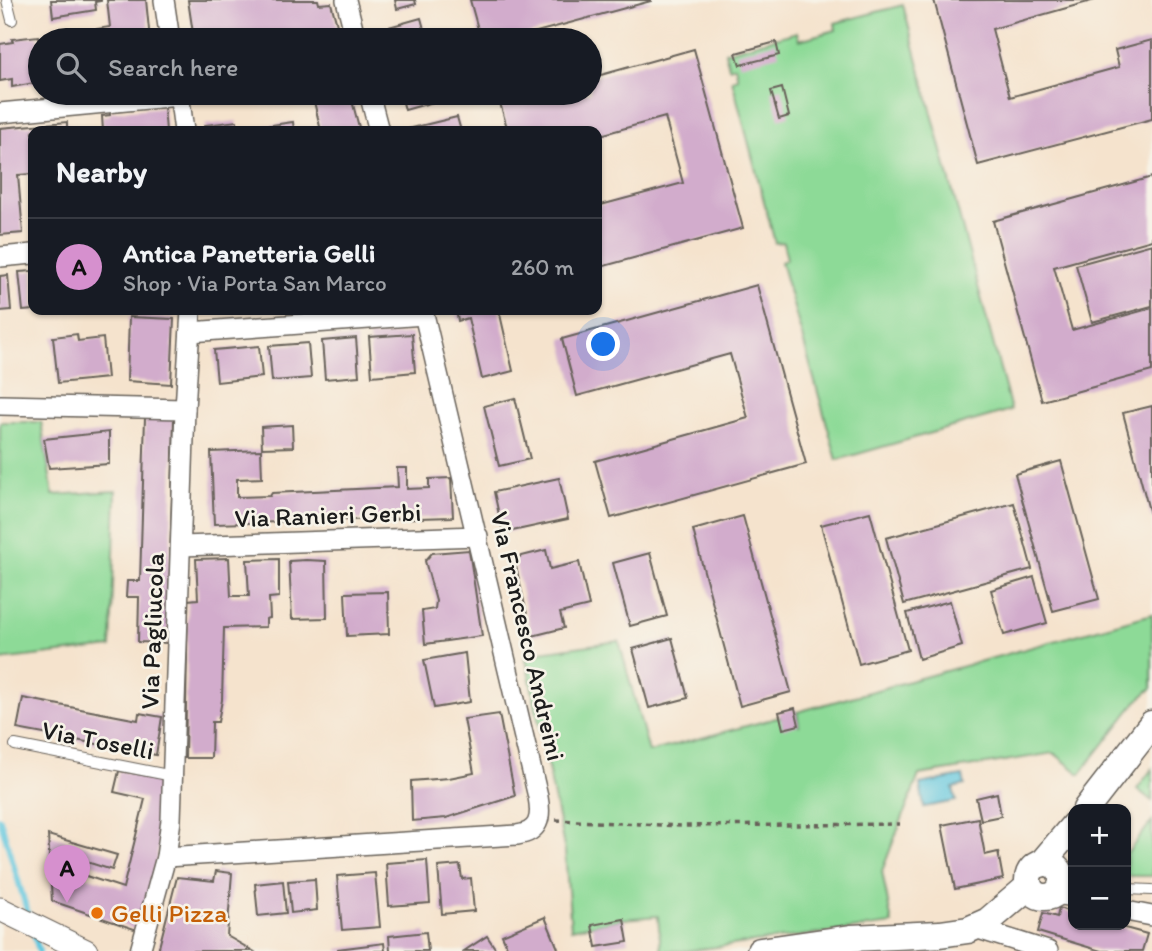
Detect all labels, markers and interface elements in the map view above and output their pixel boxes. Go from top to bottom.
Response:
search box [28,28,602,105]
icon: search [52,48,90,86]
text: Search here [108,51,238,83]
text: Nearby [56,153,147,190]
text: Antica Panetteria Gelli [123,237,375,269]
text: A [72,253,86,281]
text: 260 m [511,253,574,281]
text: Shop · Via Porta San Marco [123,269,387,297]
your location [586,327,620,361]
street label: Via Ranieri Gerbi [234,496,422,534]
street label: Via Francesco Andreini [484,508,572,764]
street label: Via Pagliucola [133,552,171,710]
street label: Via Toselli [39,713,157,767]
map controls [1068,804,1131,930]
button: + [1068,804,1131,867]
pin: A [44,845,90,903]
button: − [1068,867,1131,930]
place label: Gelli Pizza [111,897,228,929]
marker: Gelli Pizza [89,905,105,921]

